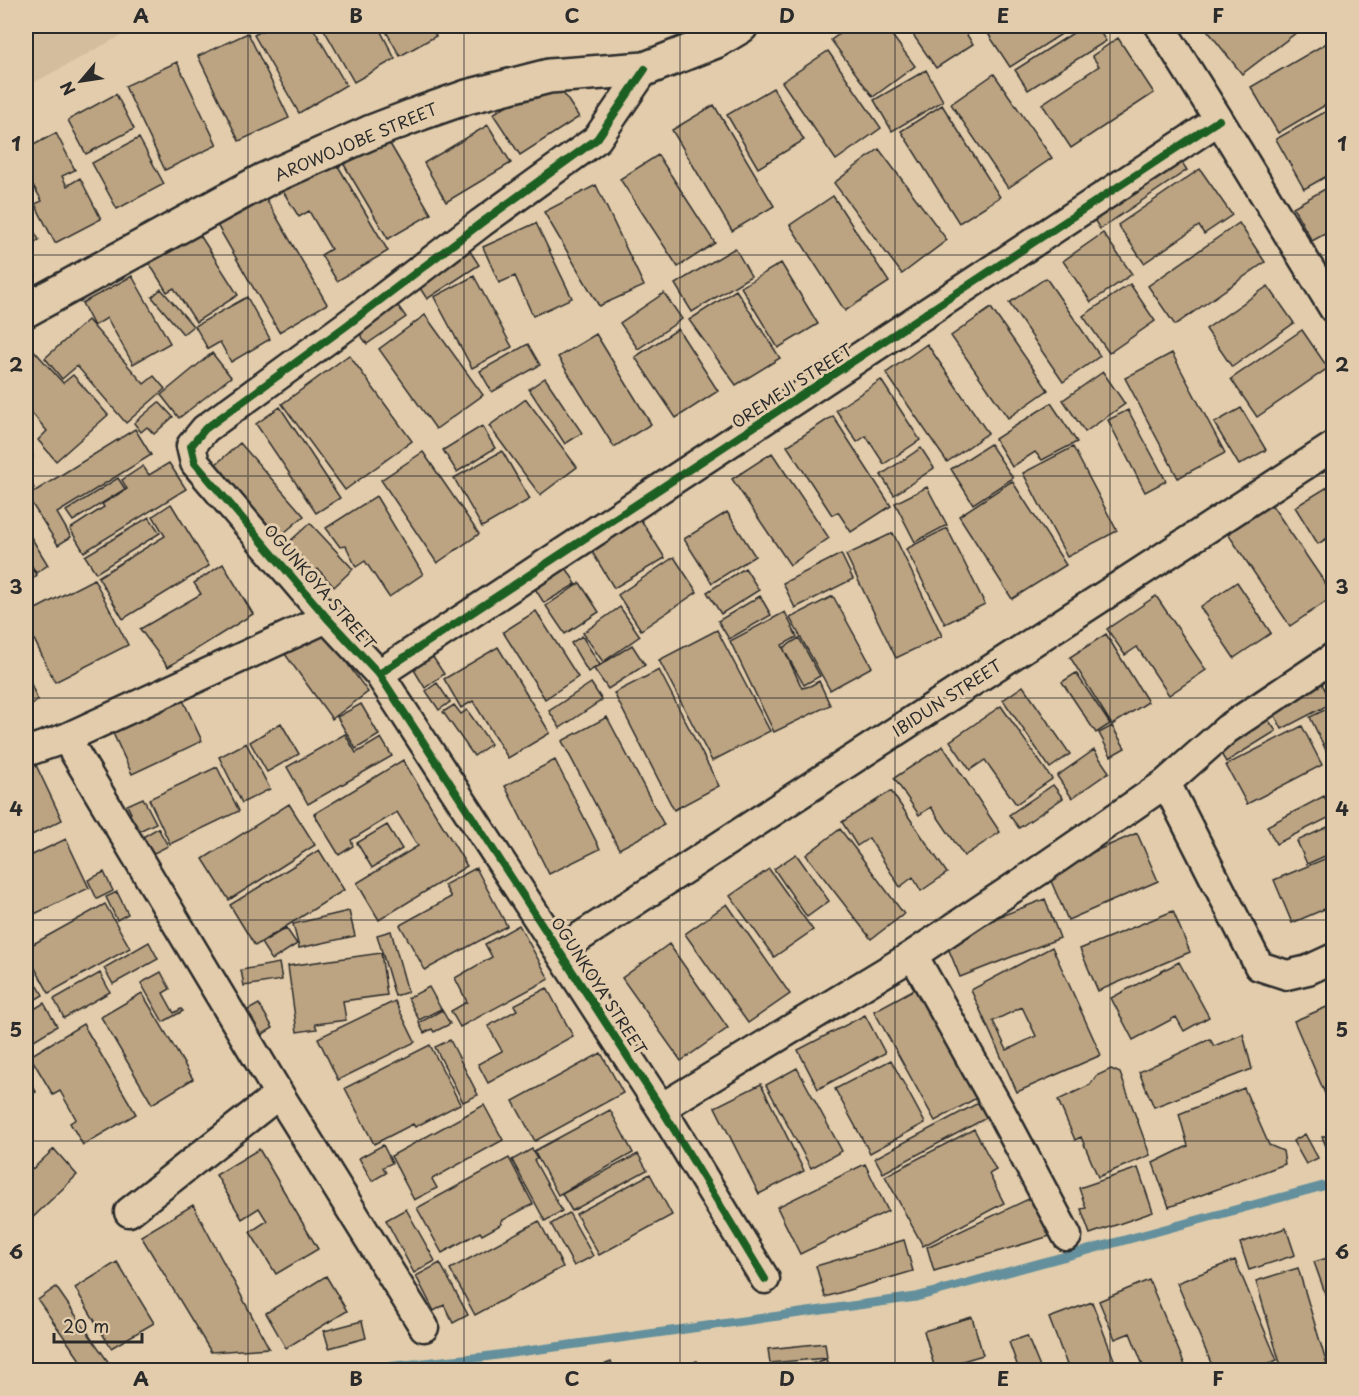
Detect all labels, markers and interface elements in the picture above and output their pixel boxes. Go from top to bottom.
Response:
text: A [133,0,149,30]
text: B [349,0,363,30]
text: C [564,0,580,30]
text: D [779,0,795,30]
text: E [997,0,1009,30]
text: F [1212,0,1224,30]
north arrow [51,51,111,111]
text: N [53,77,81,100]
street label: AROWOJOBE STREET [270,96,441,186]
text: 1 [11,128,21,158]
text: 1 [1337,128,1347,158]
street label: OREMEJI STREET [726,337,857,433]
text: 2 [9,349,23,379]
text: 2 [1335,349,1349,379]
street label: OGUNKOYA STREET [259,518,382,655]
text: 3 [9,571,23,601]
text: 3 [1335,571,1349,601]
street label: IBIDUN STREET [887,653,1006,742]
text: 4 [9,793,23,823]
text: 4 [1335,793,1349,823]
street label: OGUNKOYA STREET [546,912,654,1059]
text: 5 [10,1014,22,1044]
text: 5 [1336,1014,1348,1044]
text: 6 [9,1236,23,1266]
text: 6 [1335,1236,1349,1266]
scale bar [54,1306,142,1344]
text: 20 m [63,1312,109,1339]
text: A [133,1363,149,1393]
text: B [349,1363,363,1393]
text: C [564,1363,580,1393]
text: D [779,1363,795,1393]
text: E [997,1363,1009,1393]
text: F [1212,1363,1224,1393]

